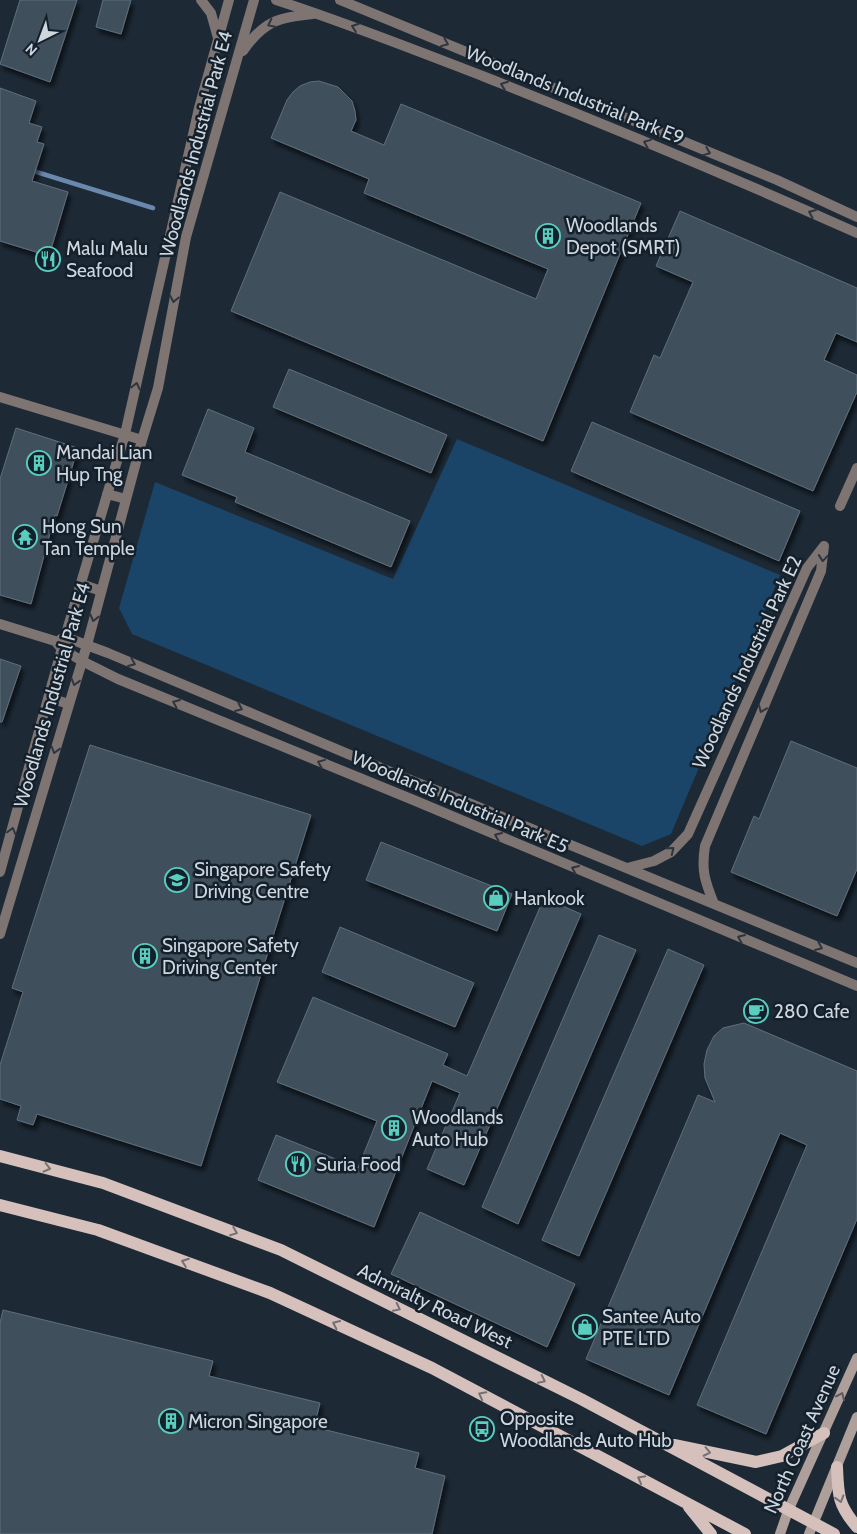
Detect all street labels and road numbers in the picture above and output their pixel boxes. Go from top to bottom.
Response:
street label: Woodlands Industrial Park E4 [155,29,237,259]
street label: Woodlands Industrial Park E9 [462,41,688,149]
street label: Woodlands Industrial Park E2 [687,552,807,772]
street label: Woodlands Industrial Park E4 [9,580,95,810]
street label: Woodlands Industrial Park E5 [348,746,572,858]
street label: Admiralty Road West [354,1259,517,1354]
street label: North Coast Avenue [759,1361,845,1517]

